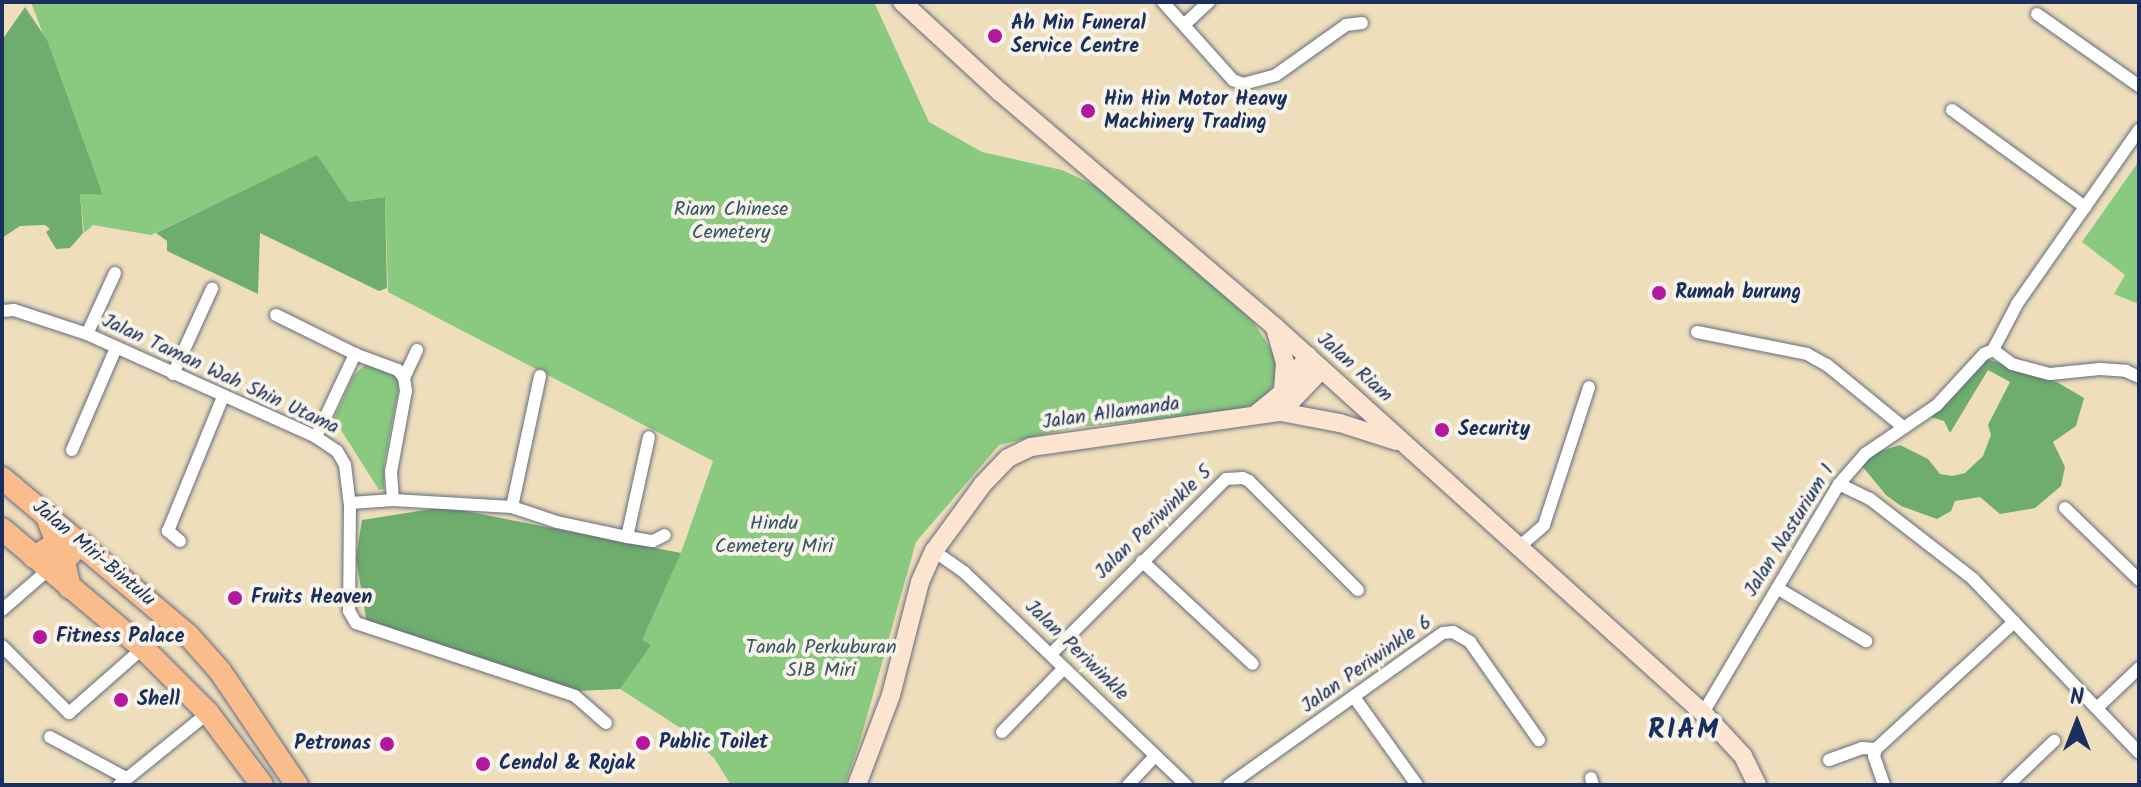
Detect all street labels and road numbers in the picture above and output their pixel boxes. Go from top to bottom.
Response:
street label: Jalan Taman Wah Shin Utama [98,309,342,441]
street label: Jalan Riam [1311,328,1397,408]
street label: Jalan Allamanda [1041,392,1181,436]
street label: Jalan Nasturium 1 [1740,460,1840,602]
street label: Jalan Periwinkle 5 [1090,461,1218,585]
street label: Jalan Miri-Bintulu [27,496,159,612]
street label: Jalan Periwinkle [1019,595,1133,707]
street label: Jalan Periwinkle 6 [1297,611,1437,719]

